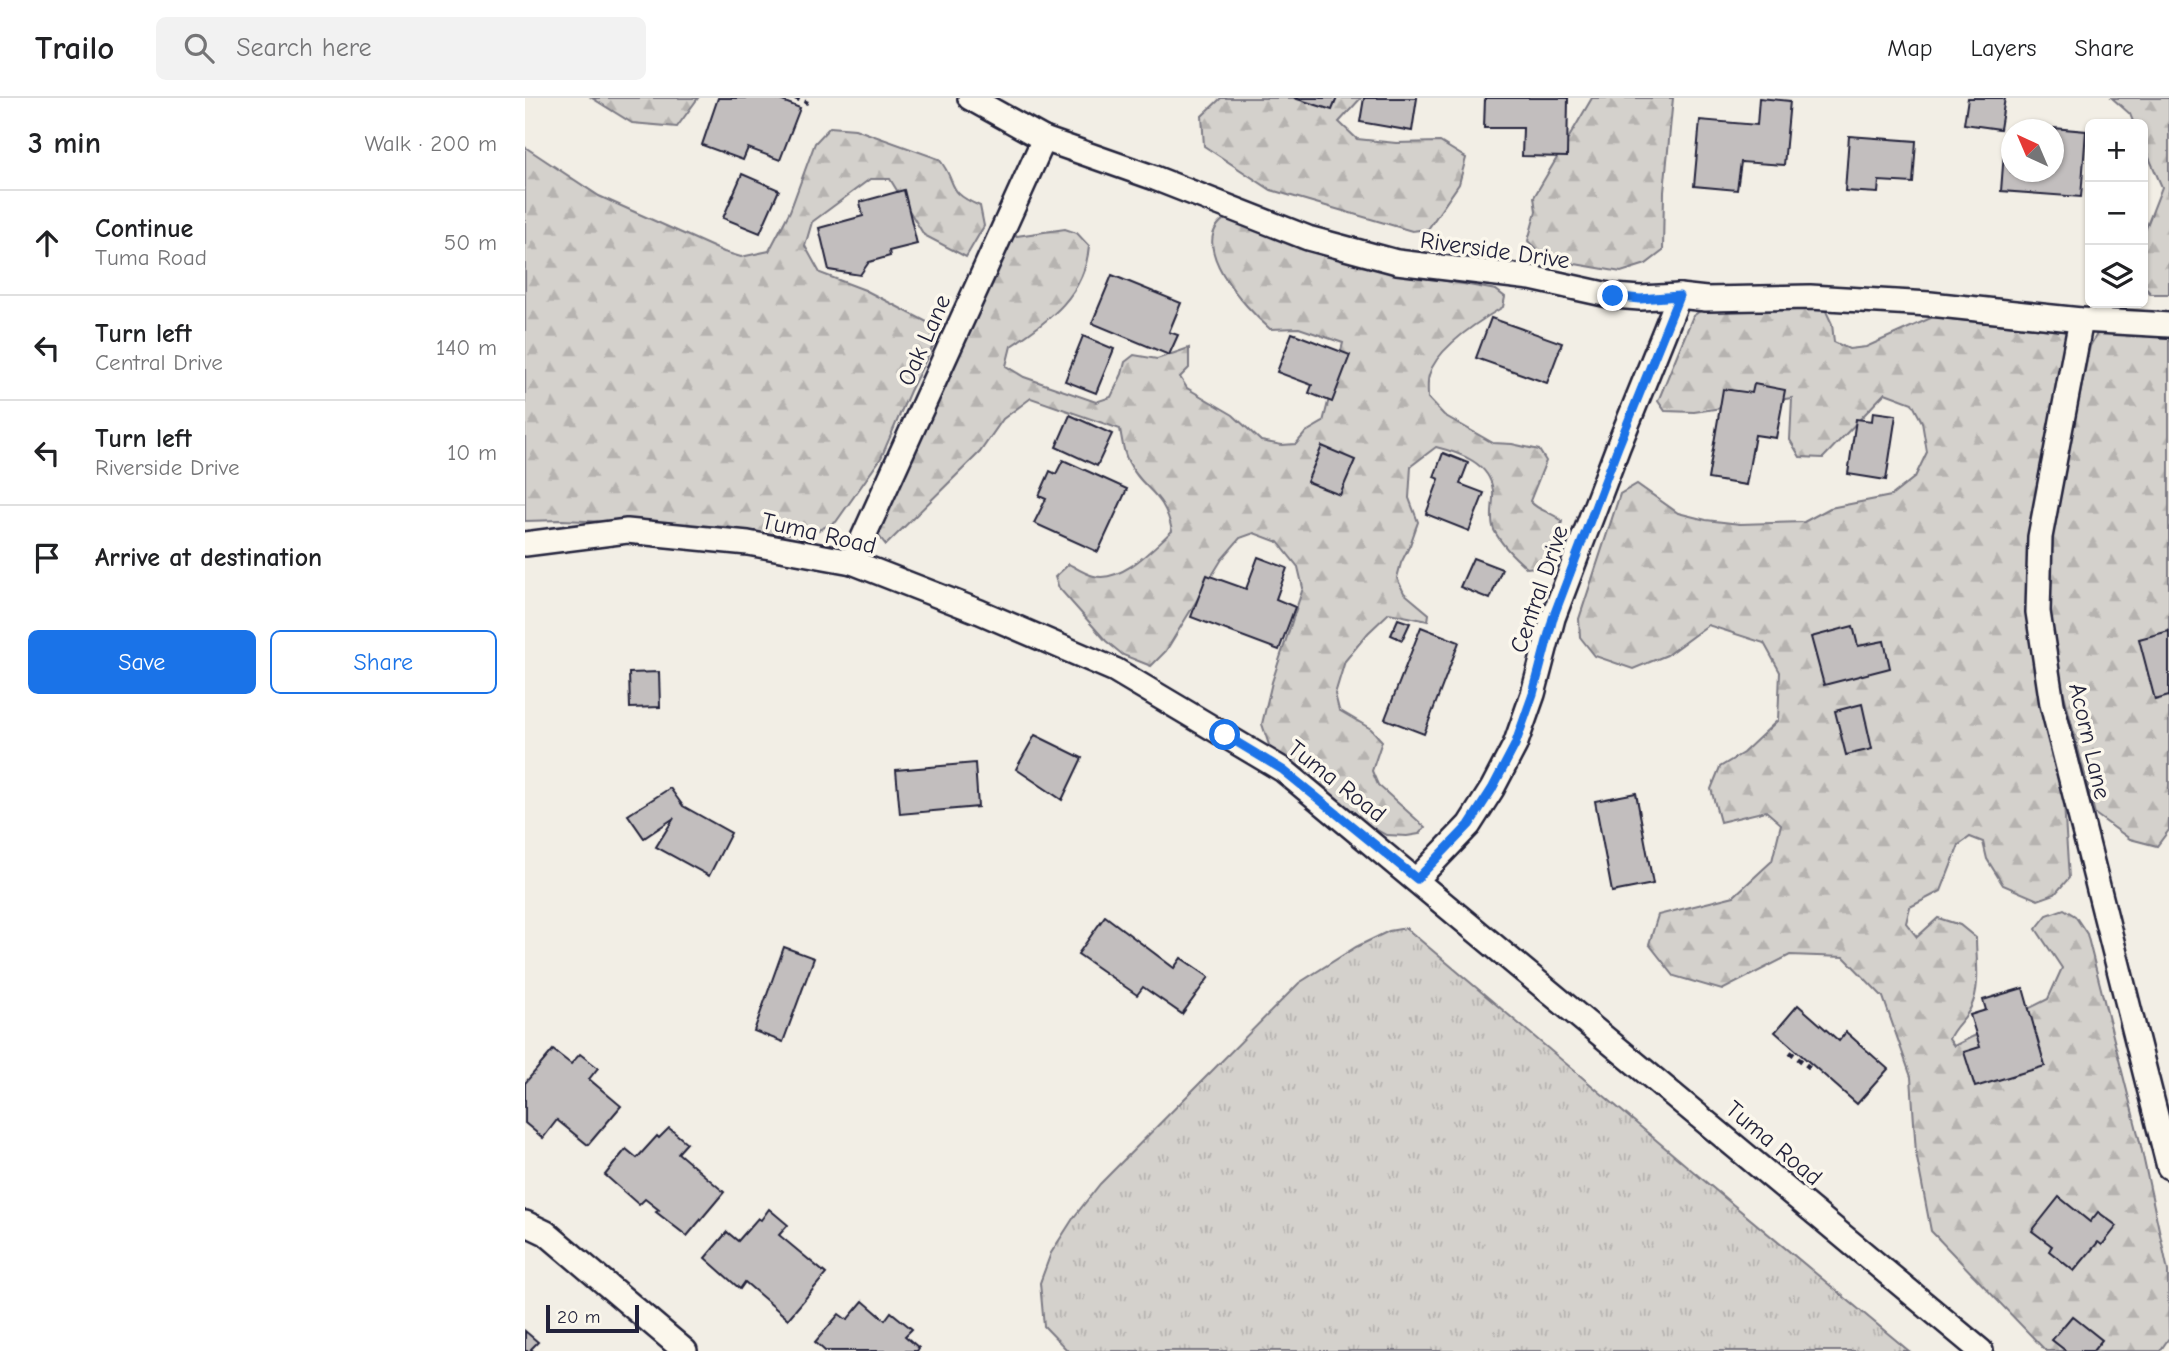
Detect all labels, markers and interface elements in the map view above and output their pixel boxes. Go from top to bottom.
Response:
search box [156,17,646,80]
text: Trailo [35,29,114,67]
icon: search [180,29,218,67]
text: Search here [236,33,372,63]
text: Map [1887,34,1933,62]
text: Layers [1971,34,2036,62]
text: Share [2074,34,2134,62]
north arrow [2001,119,2064,182]
map controls [2085,119,2148,308]
button: + [2085,119,2148,182]
text: 3 min [28,126,101,161]
text: Walk · 200 m [364,130,497,157]
button: − [2085,182,2148,245]
text: Continue [95,214,193,244]
icon: ahead [28,224,66,262]
street label: Riverside Drive [1418,226,1572,274]
text: 50 m [444,229,497,256]
text: Tuma Road [95,244,207,271]
button: layers [2085,245,2148,308]
route end [1597,280,1628,311]
street label: Oak Lane [892,290,956,390]
text: Turn left [95,319,192,349]
icon: left [28,329,66,367]
text: 140 m [436,334,497,361]
text: Central Drive [95,349,223,376]
text: Turn left [95,424,192,454]
icon: left [28,434,66,472]
text: 10 m [447,439,497,466]
text: Riverside Drive [95,454,239,481]
street label: Tuma Road [759,506,879,560]
street label: Central Drive [1504,521,1574,657]
icon: arrive [28,539,66,577]
text: Arrive at destination [95,543,322,573]
button: Save [28,630,256,694]
button: Share [270,630,497,694]
street label: Acorn Lane [2063,680,2117,802]
route start [1209,719,1240,750]
street label: Tuma Road [1282,734,1392,828]
street label: Tuma Road [1720,1095,1828,1191]
scale bar [546,1302,639,1334]
text: 20 m [557,1306,601,1328]

